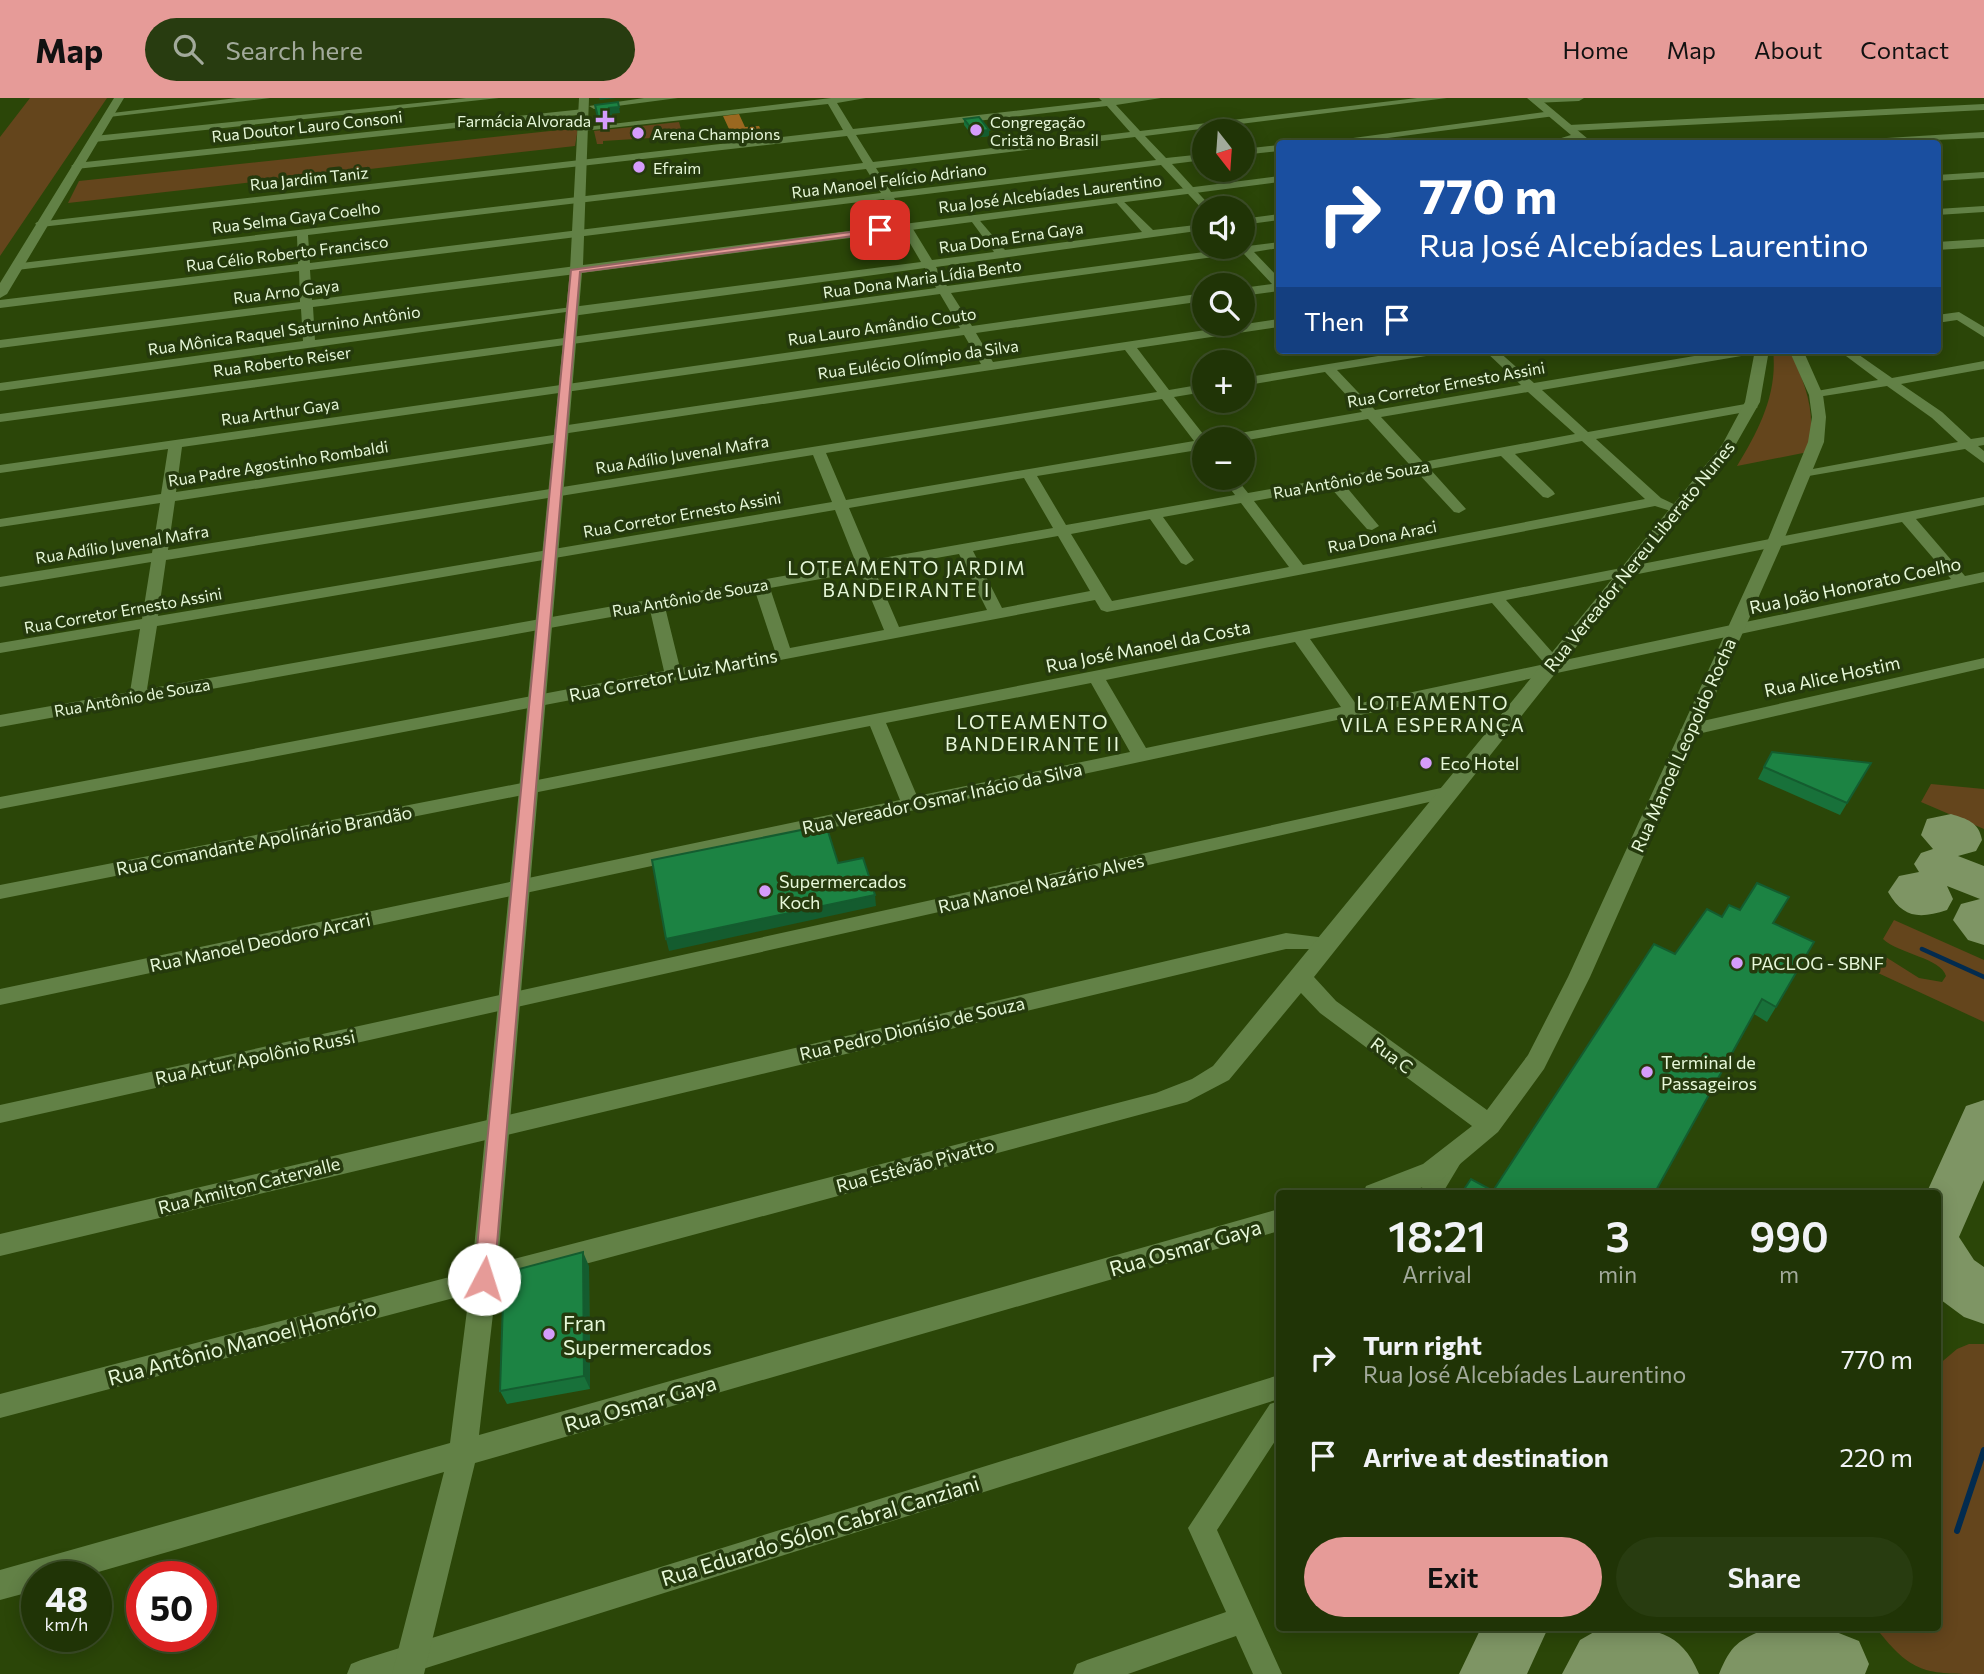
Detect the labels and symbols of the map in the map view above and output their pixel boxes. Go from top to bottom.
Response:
street label: Rua Doutor Lauro Consoni [211,107,403,145]
place label: Farmácia Alvorada [457,111,591,130]
marker: Farmácia Alvorada [597,112,613,128]
place label: Congregação Cristã no Brasil [990,112,1099,149]
north arrow [1192,119,1255,182]
marker: Congregação Cristã no Brasil [968,122,984,138]
place label: Arena Champions [652,124,780,143]
marker: Arena Champions [630,125,646,141]
place label: Efraim [653,158,701,177]
marker: Efraim [631,159,647,175]
street label: Rua Manoel Felício Adriano [790,159,988,201]
street label: Rua Jardim Taniz [249,162,369,194]
street label: Rua José Alcebíades Laurentino [937,170,1163,216]
street label: Rua Selma Gaya Coelho [211,197,381,237]
pin [850,200,910,260]
street label: Rua Dona Erna Gaya [937,217,1085,257]
street label: Rua Célio Roberto Francisco [185,231,389,275]
street label: Rua Dona Maria Lídia Bento [821,255,1023,301]
street label: Rua Arno Gaya [232,275,340,307]
street label: Rua Mônica Raquel Saturnino Antônio [146,301,422,359]
street label: Rua Lauro Amândio Couto [787,303,977,349]
street label: Rua Eulécio Olímpio da Silva [816,335,1020,383]
street label: Rua Roberto Reiser [212,342,353,380]
street label: Rua Corretor Ernesto Assini [1346,357,1546,411]
street label: Rua Arthur Gaya [220,393,340,429]
street label: Rua Adílio Juvenal Mafra [594,431,770,477]
street label: Rua Padre Agostinho Rombaldi [167,436,389,490]
street label: Rua Vereador Nereu Liberato Nunes [1539,436,1739,676]
street label: Rua Antônio de Souza [1272,456,1430,502]
street label: Rua Corretor Ernesto Assini [582,487,782,541]
street label: Rua Dona Araci [1326,516,1438,556]
street label: Rua Adílio Juvenal Mafra [34,521,210,567]
street label: Rua João Honorato Coelho [1747,552,1963,618]
district label: LOTEAMENTO JARDIM BANDEIRANTE I [787,556,1027,601]
street label: Rua Antônio de Souza [611,574,769,620]
street label: Rua Corretor Ernesto Assini [23,583,223,637]
street label: Rua José Manoel da Costa [1044,615,1252,677]
street label: Rua Manoel Leopoldo Rocha [1626,635,1740,855]
street label: Rua Corretor Luiz Martins [567,644,779,706]
street label: Rua Alice Hostim [1762,651,1902,701]
street label: Rua Antônio de Souza [53,674,211,720]
district label: LOTEAMENTO VILA ESPERANÇA [1340,691,1526,736]
district label: LOTEAMENTO BANDEIRANTE II [945,710,1121,755]
place label: Eco Hotel [1440,752,1519,774]
marker: Eco Hotel [1418,755,1434,771]
street label: Rua Vereador Osmar Inácio da Silva [800,758,1084,838]
street label: Rua Comandante Apolinário Brandão [114,800,414,880]
street label: Rua Manoel Nazário Alves [936,849,1146,917]
place label: Supermercados Koch [779,870,907,913]
marker: Supermercados Koch [757,883,773,899]
street label: Rua Manoel Deodoro Arcari [148,908,372,976]
place label: PACLOG - SBNF [1751,952,1884,974]
marker: PACLOG - SBNF [1729,955,1745,971]
street label: Rua Pedro Dionísio de Souza [797,991,1027,1065]
street label: Rua Artur Apolônio Russi [153,1025,357,1089]
street label: Rua C [1367,1032,1417,1078]
place label: Terminal de Passageiros [1661,1051,1757,1094]
marker: Terminal de Passageiros [1639,1064,1655,1080]
street label: Rua Estêvão Pivatto [834,1133,996,1197]
street label: Rua Amilton Catervalle [156,1152,342,1218]
street label: Rua Osmar Gaya [1106,1213,1264,1281]
position arrow [447,1242,521,1316]
street label: Rua Antônio Manoel Honório [105,1294,379,1390]
place label: Fran Supermercados [563,1310,712,1359]
marker: Fran Supermercados [541,1326,557,1342]
street label: Rua Osmar Gaya [561,1369,719,1437]
street label: Rua Eduardo Sólon Cabral Canziani [658,1470,982,1590]
speed limit sign: 50 [126,1561,217,1652]

